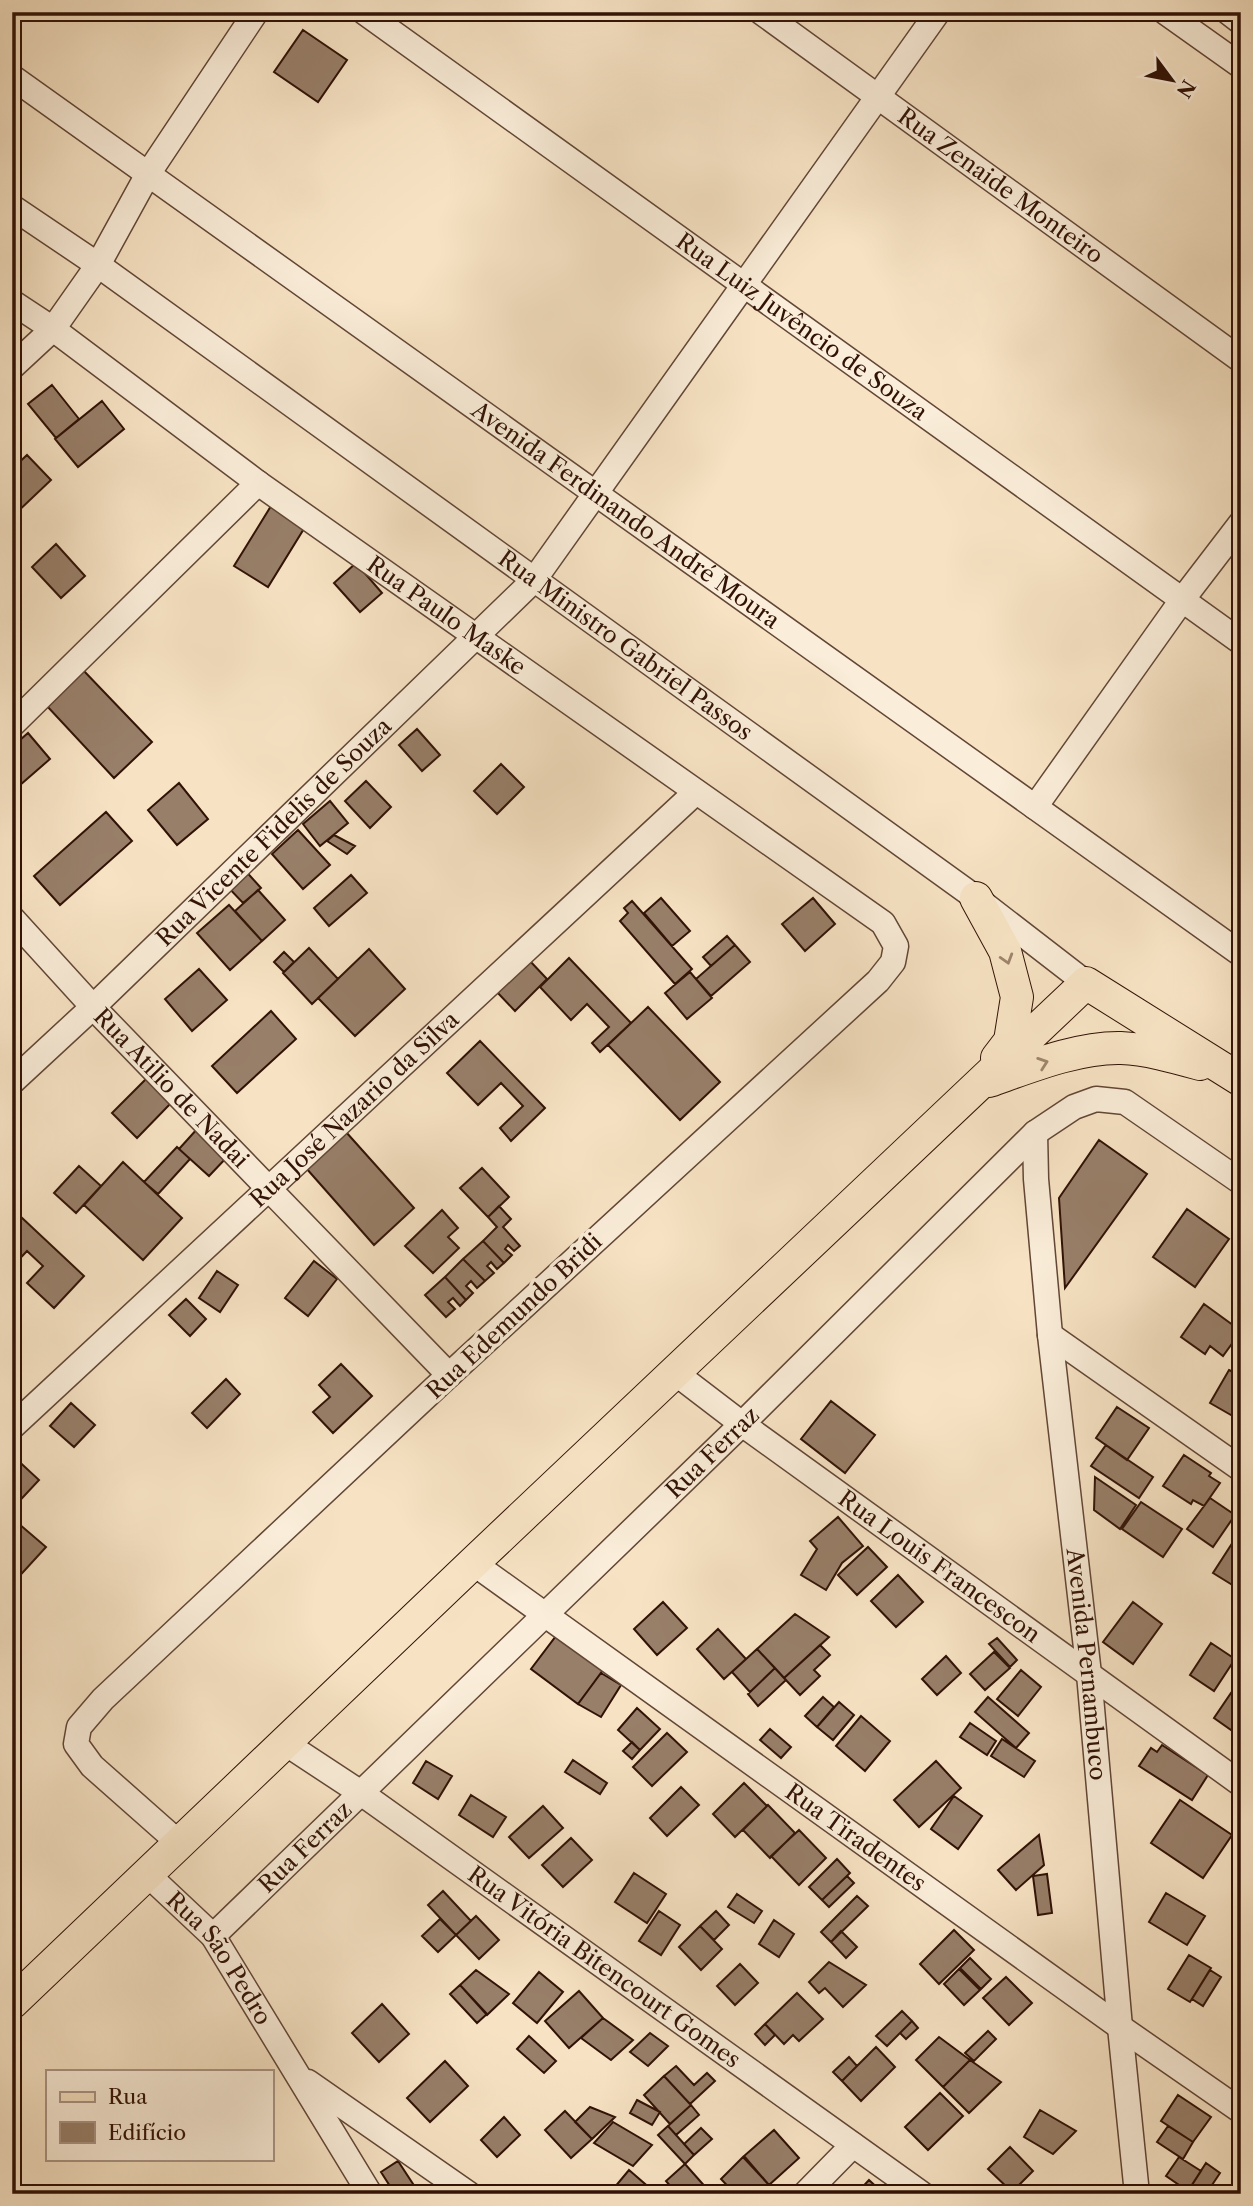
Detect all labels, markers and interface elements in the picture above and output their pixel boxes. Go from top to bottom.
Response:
north arrow [1138,46,1208,116]
text: N [1172,76,1200,102]
street label: Rua Zenaide Monteiro [893,102,1109,270]
street label: Rua Luiz Juvêncio de Souza [671,227,934,427]
street label: Avenida Ferdinando André Moura [465,395,786,635]
street label: Rua Ministro Gabriel Passos [493,544,758,746]
street label: Rua Paulo Maske [362,550,531,681]
street label: Rua Vicente Fidelis de Souza [150,711,398,952]
one-way arrow [998,952,1013,964]
street label: Rua Atilio de Nadai [88,1002,255,1173]
street label: Rua José Nazario da Silva [244,1005,465,1213]
one-way arrow [1036,1057,1048,1071]
street label: Rua Edemundo Bridi [420,1227,608,1405]
street label: Rua Ferraz [660,1401,765,1504]
street label: Rua Louis Francescon [833,1484,1046,1649]
street label: Avenida Pernambuco [1061,1546,1112,1782]
street label: Rua Tiradentes [780,1778,932,1897]
street label: Rua Ferraz [252,1795,358,1898]
street label: Rua Vitória Bitencourt Gomes [463,1860,746,2074]
street label: Rua São Pedro [161,1886,278,2030]
legend [46,2070,273,2160]
text: Rua [108,2084,148,2109]
text: Edifício [108,2120,186,2145]

